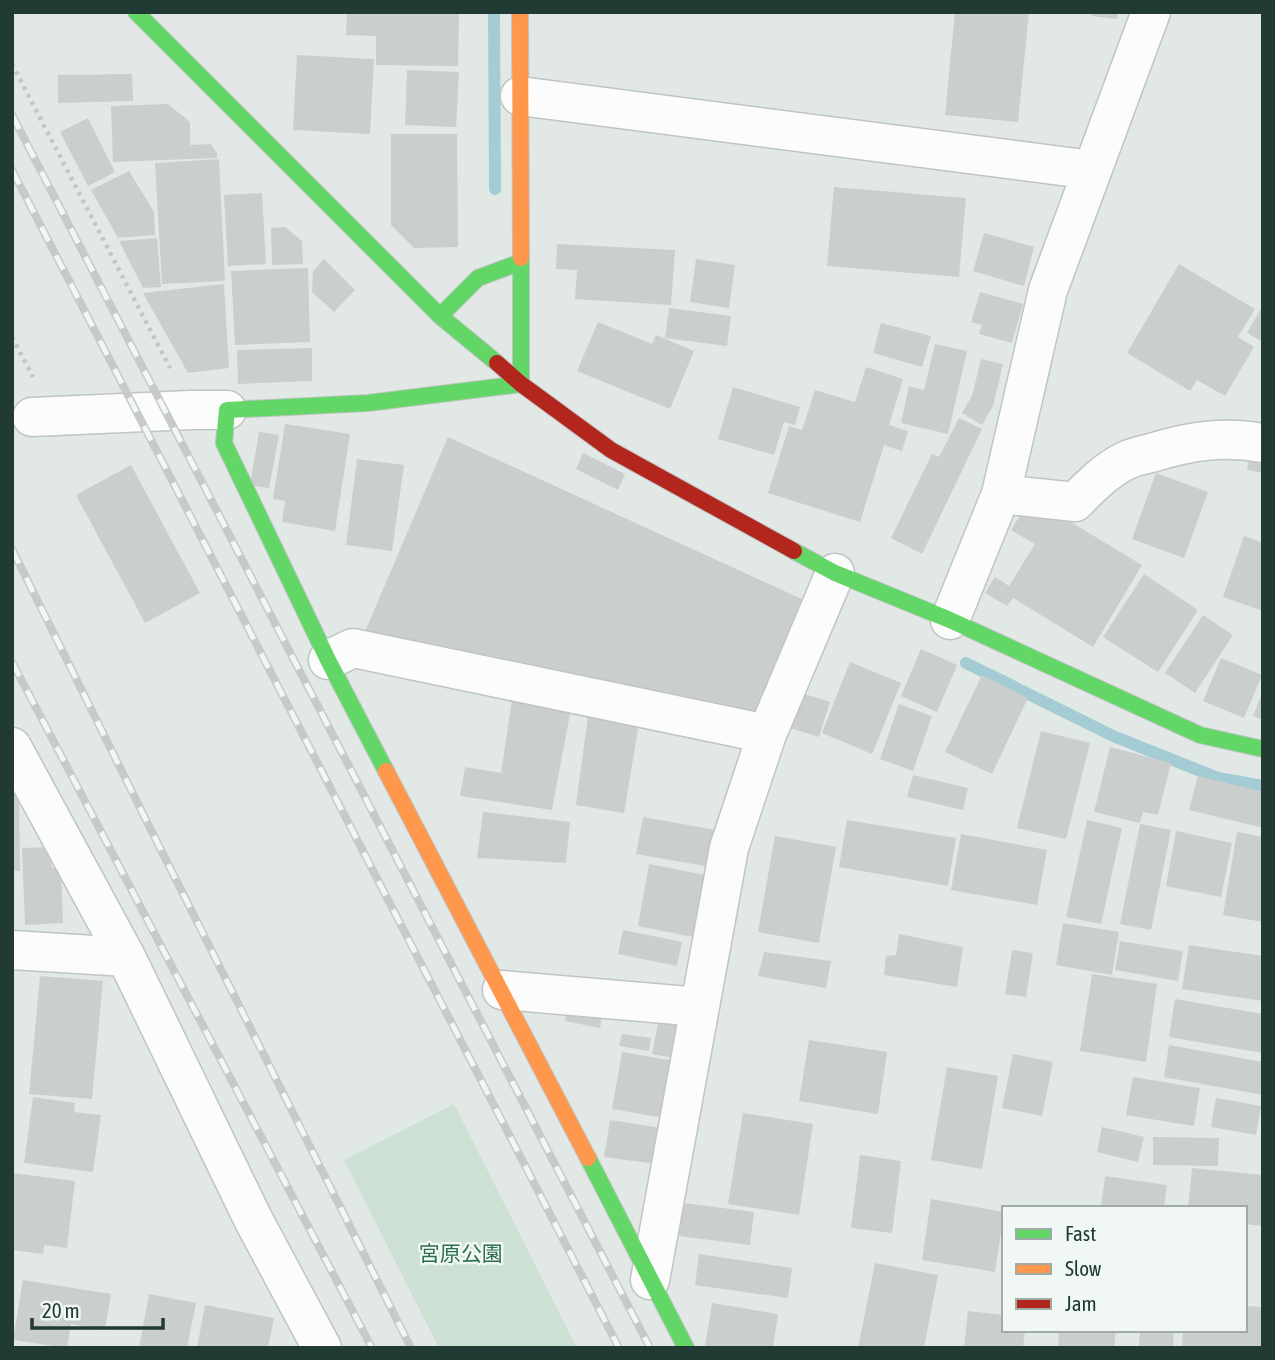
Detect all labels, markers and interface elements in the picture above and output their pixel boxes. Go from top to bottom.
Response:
legend [1002,1206,1247,1332]
text: Fast [1065,1221,1096,1245]
park label: 宮原公園 [419,1241,503,1265]
text: Slow [1065,1256,1102,1280]
scale bar [32,1286,163,1330]
text: Jam [1065,1291,1097,1315]
text: 20 m [42,1298,80,1322]

